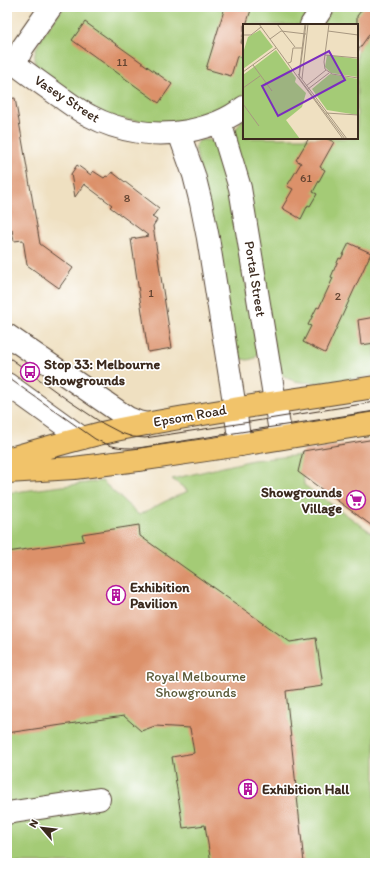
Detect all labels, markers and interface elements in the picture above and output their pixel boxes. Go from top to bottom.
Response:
inset map [243,24,358,139]
house number: 11 [116,55,128,69]
street label: Vasey Street [31,71,103,127]
house number: 61 [300,171,312,185]
house number: 8 [124,191,131,205]
street label: Portal Street [241,240,269,318]
house number: 1 [148,286,154,300]
house number: 2 [335,289,342,303]
place label: Stop 33: Melbourne Showgrounds [44,356,160,389]
bus stop icon: Stop 33: Melbourne Showgrounds [19,361,41,383]
street label: Epsom Road [152,401,228,431]
place label: Showgrounds Village [261,484,342,517]
supermarket icon: Showgrounds Village [345,489,367,511]
place label: Exhibition Pavilion [130,579,190,612]
building icon: Exhibition Pavilion [105,584,127,606]
park label: Royal Melbourne Showgrounds [146,668,246,701]
building icon: Exhibition Hall [237,778,259,800]
place label: Exhibition Hall [262,781,350,798]
north arrow [22,808,62,848]
text: N [26,817,41,830]

